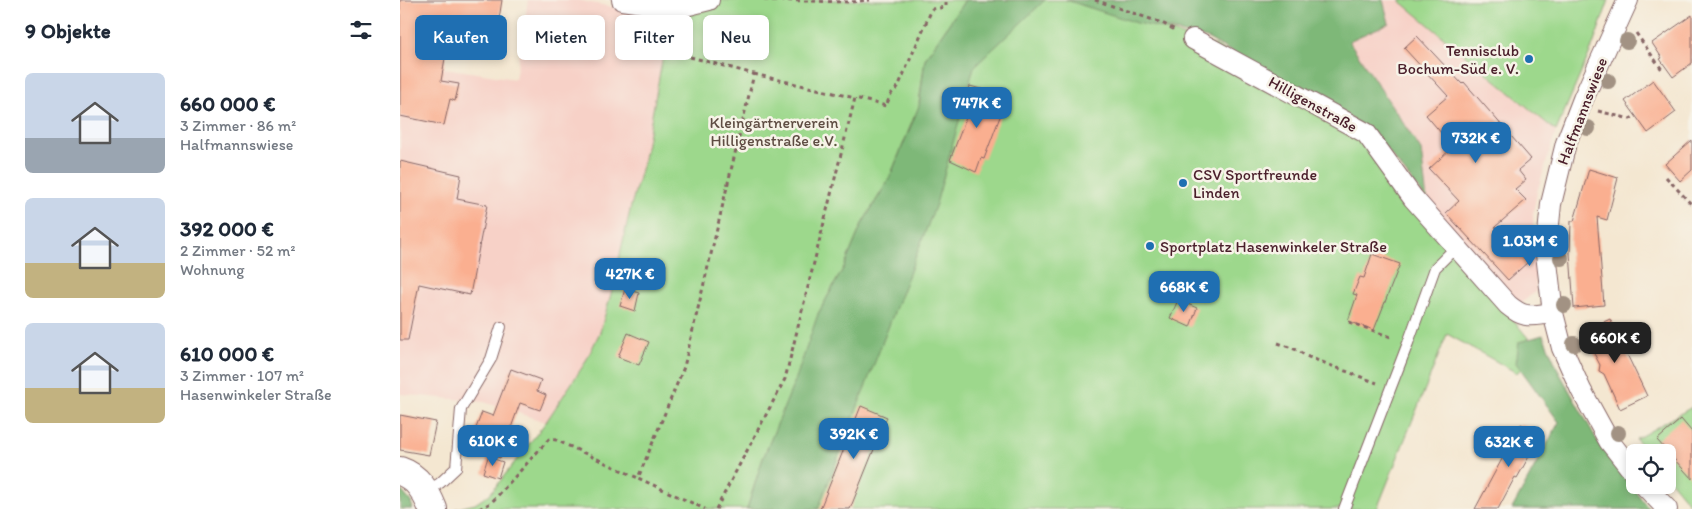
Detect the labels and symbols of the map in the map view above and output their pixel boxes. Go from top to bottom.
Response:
place label: Tennisclub Bochum-Süd e. V. [1397,41,1519,78]
marker: Tennisclub Bochum-Süd e. V. [1523,53,1535,65]
street label: Halfmannswiese [1553,55,1611,167]
street label: Hilligenstraße [1265,72,1361,136]
pin: 747K € [936,86,1018,129]
park label: Kleingärtnerverein Hilligenstraße e.V. [709,113,839,150]
pin: 732K € [1435,121,1517,164]
place label: CSV Sportfreunde Linden [1193,165,1317,202]
marker: CSV Sportfreunde Linden [1177,177,1189,189]
pin: 1.03M € [1484,224,1576,267]
place label: Sportplatz Hasenwinkeler Straße [1160,237,1387,256]
marker: Sportplatz Hasenwinkeler Straße [1144,240,1156,252]
pin: 427K € [589,258,671,300]
pin: 668K € [1143,270,1225,313]
pin: 660K € [1574,322,1656,364]
pin: 392K € [813,418,895,460]
pin: 610K € [452,424,534,467]
pin: 632K € [1468,426,1550,468]

